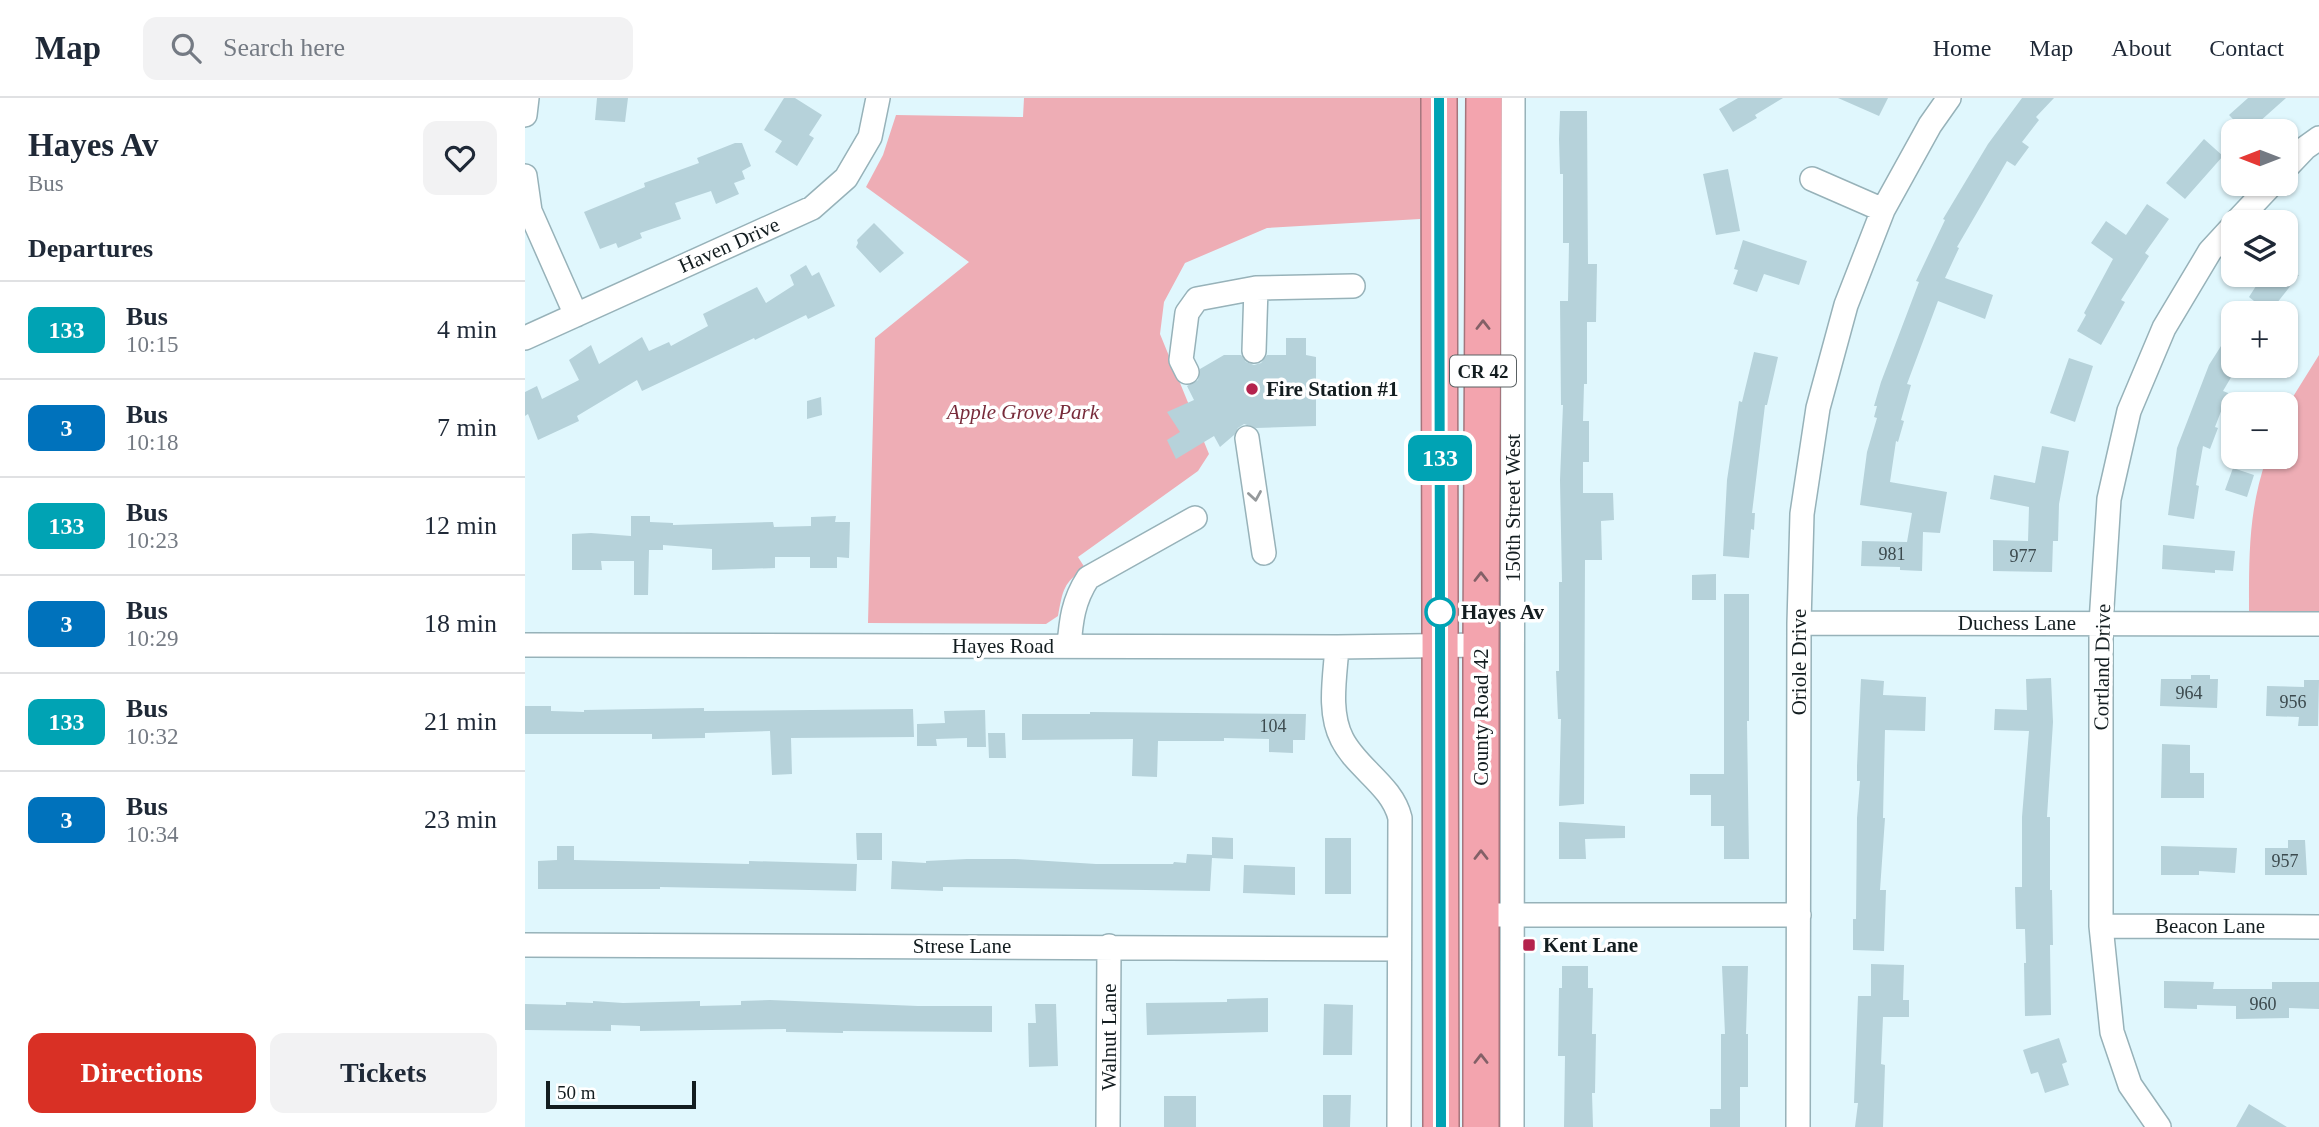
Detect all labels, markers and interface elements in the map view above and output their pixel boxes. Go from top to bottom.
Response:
search box [143,17,633,80]
icon: search [167,29,205,67]
text: Map [35,30,101,66]
text: Search here [223,33,345,62]
text: Home [1933,35,1991,61]
text: Map [2029,35,2073,61]
text: About [2111,35,2171,61]
text: Contact [2209,35,2284,61]
north arrow [2221,119,2298,196]
map controls [2221,119,2298,469]
button: heart [423,121,497,195]
text: Hayes Av [28,127,158,163]
text: Bus [28,171,64,196]
button: layers [2221,210,2298,287]
street label: Haven Drive [675,212,783,278]
text: Departures [28,234,153,263]
button: + [2221,301,2298,378]
text: Bus [126,302,168,331]
text: 4 min [437,315,497,344]
text: 133 [49,317,85,343]
one-way arrow [1475,319,1491,329]
text: 10:15 [126,332,178,357]
road number: CR 42 [1450,356,1516,386]
place label: Fire Station #1 [1266,377,1399,401]
marker: Fire Station #1 [1244,381,1260,397]
button: − [2221,392,2298,469]
text: Bus [126,400,168,429]
park label: Apple Grove Park [945,400,1100,424]
text: 7 min [437,413,497,442]
text: 3 [61,415,73,441]
text: 10:18 [126,430,178,455]
street label: 150th Street West [1501,434,1525,582]
line badge: 133 [1400,435,1480,481]
text: 133 [1422,445,1458,471]
one-way arrow [1248,490,1263,501]
text: Bus [126,498,168,527]
text: 12 min [424,511,497,540]
text: 133 [49,513,85,539]
text: 10:23 [126,528,178,553]
house number: 981 [1879,544,1906,564]
house number: 977 [2010,546,2037,566]
one-way arrow [1473,571,1489,581]
text: Bus [126,596,168,625]
marker: Hayes Av [1425,597,1455,627]
place label: Hayes Av [1461,600,1545,624]
street label: Cortland Drive [2089,604,2115,730]
text: 18 min [424,609,497,638]
street label: Oriole Drive [1787,609,1811,715]
text: 3 [61,611,73,637]
street label: Duchess Lane [1958,611,2076,635]
text: 10:29 [126,626,178,651]
street label: Hayes Road [952,634,1055,658]
street label: County Road 42 [1469,648,1493,786]
house number: 964 [2176,683,2203,703]
house number: 956 [2280,692,2307,712]
text: Bus [126,694,168,723]
text: 21 min [424,707,497,736]
text: 133 [49,709,85,735]
house number: 104 [1260,716,1287,736]
text: 10:32 [126,724,178,749]
text: Bus [126,792,168,821]
text: 23 min [424,805,497,834]
text: 3 [61,807,73,833]
text: 10:34 [126,822,178,847]
one-way arrow [1473,849,1489,859]
house number: 957 [2272,851,2299,871]
street label: Beacon Lane [2155,914,2265,938]
place label: Kent Lane [1543,933,1638,957]
street label: Strese Lane [913,934,1011,958]
marker: Kent Lane [1521,937,1537,953]
street label: Walnut Lane [1097,983,1121,1091]
house number: 960 [2250,994,2277,1014]
button: Directions [28,1033,256,1113]
button: Tickets [270,1033,497,1113]
one-way arrow [1473,1053,1489,1064]
scale bar [546,1078,697,1110]
text: 50 m [557,1082,596,1103]

